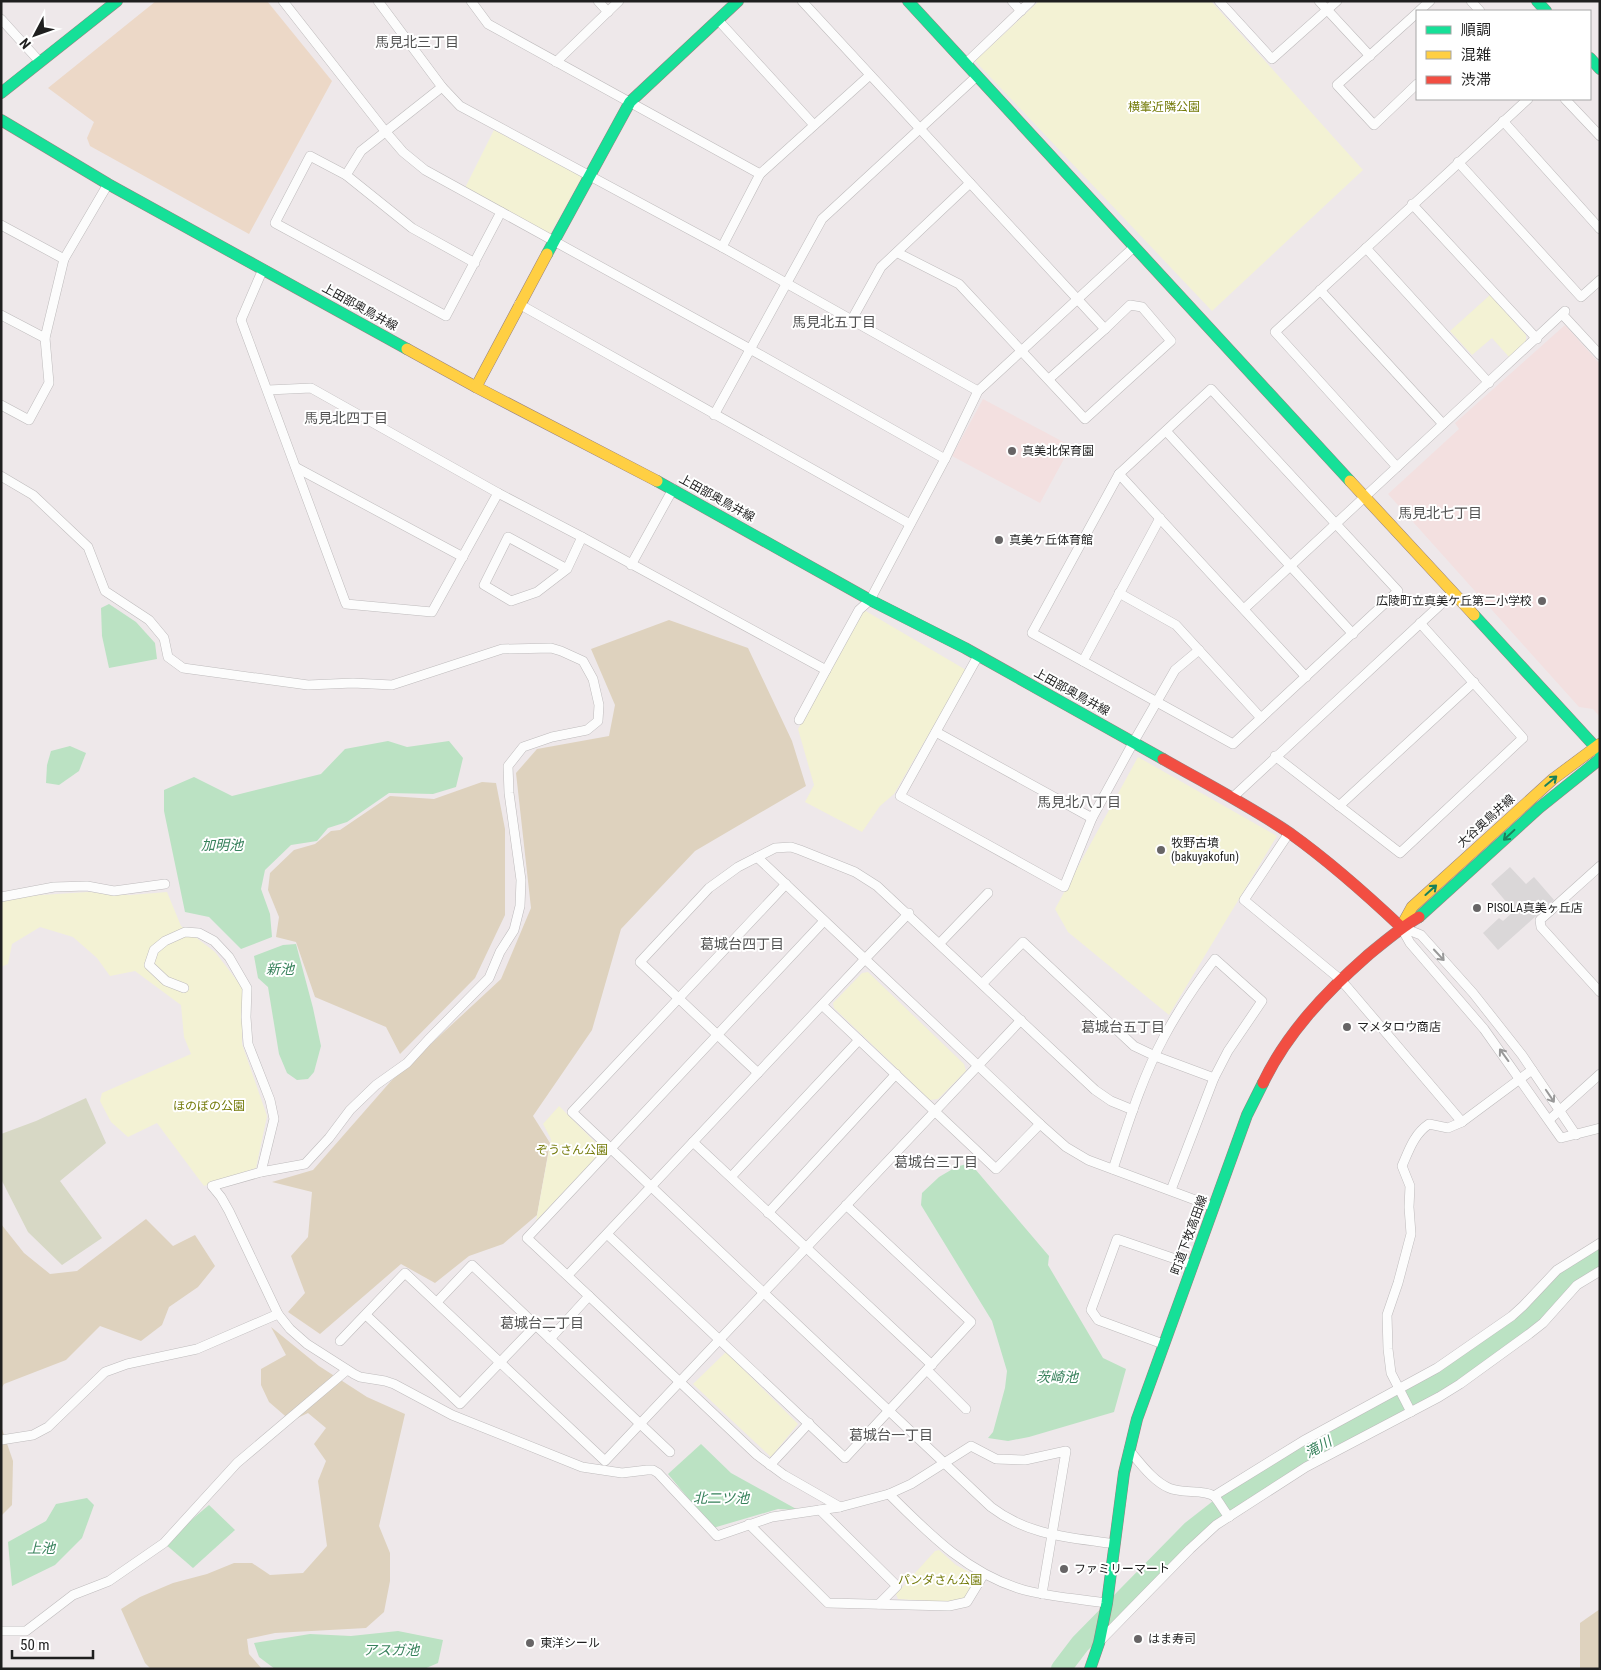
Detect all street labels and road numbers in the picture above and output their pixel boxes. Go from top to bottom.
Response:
street label: 上田部奥鳥井線 [320,281,400,333]
street label: 上田部奥鳥井線 [677,472,757,524]
street label: 上田部奥鳥井線 [1032,666,1112,718]
street label: 大谷奥鳥井線 [1455,792,1517,850]
street label: 町道下牧高田線 [1168,1193,1210,1277]

